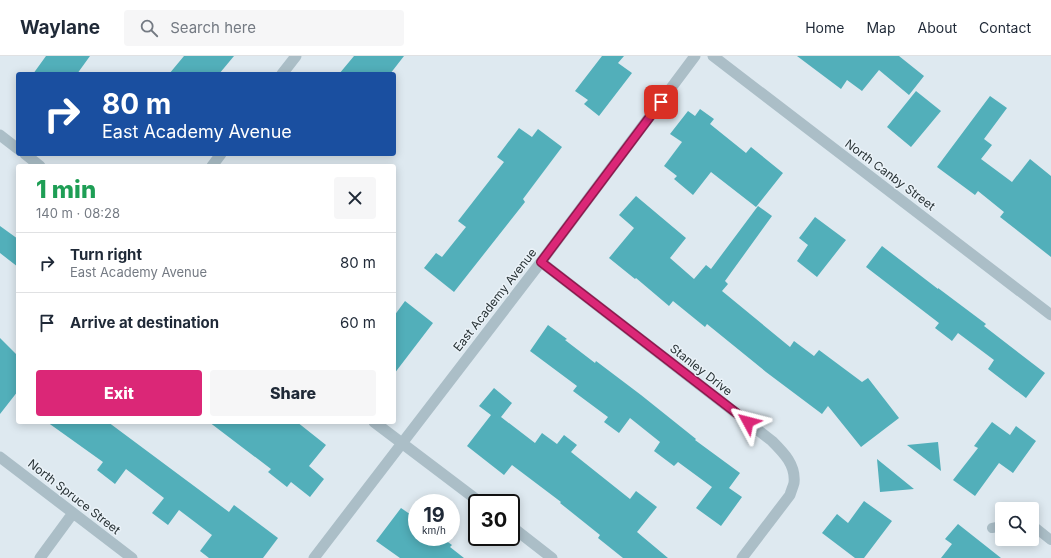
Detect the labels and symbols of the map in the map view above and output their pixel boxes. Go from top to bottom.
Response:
pin [644,85,678,119]
street label: North Canby Street [842,136,938,213]
street label: East Academy Avenue [450,245,539,354]
street label: Stanley Drive [667,341,736,399]
position arrow [727,401,769,443]
street label: North Spruce Street [25,456,124,537]
speed limit sign: 30 [468,494,520,546]

